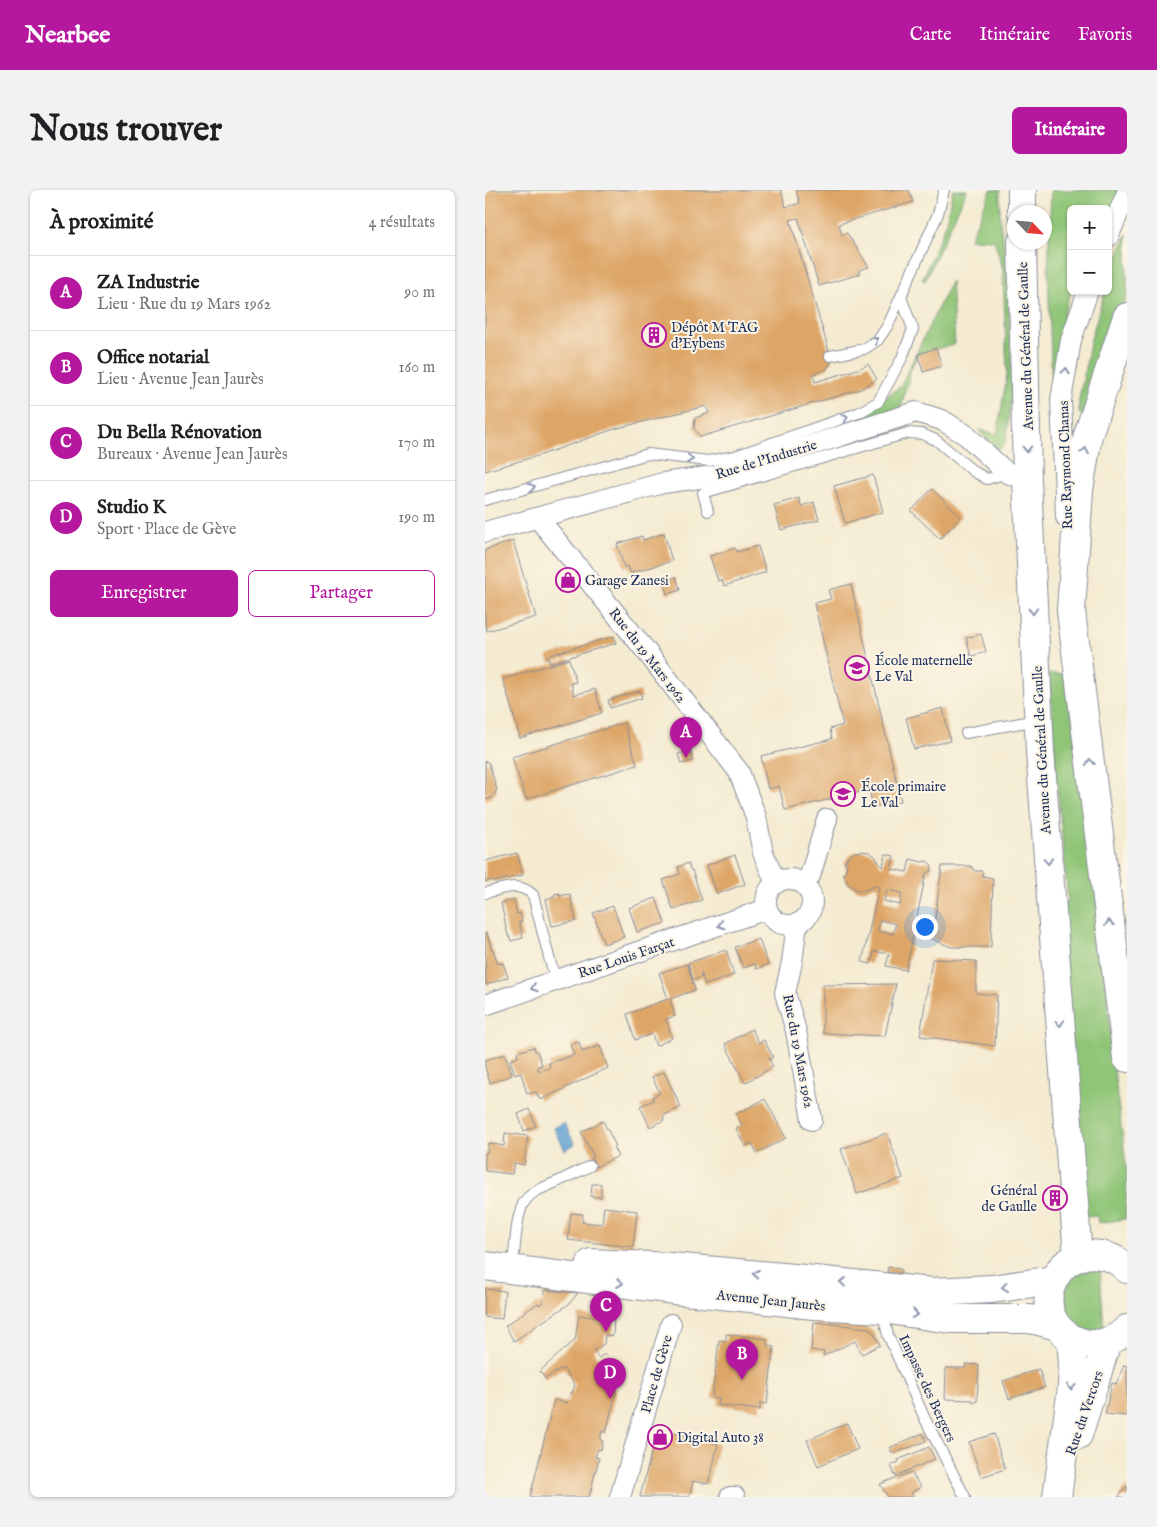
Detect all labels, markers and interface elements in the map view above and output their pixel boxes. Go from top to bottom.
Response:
text: Nearbee [25,20,110,51]
text: Carte [910,24,952,47]
text: Itinéraire [980,24,1050,47]
text: Favoris [1078,24,1132,47]
button: Itinéraire [1012,107,1127,154]
text: Nous trouver [30,108,222,153]
north arrow [1007,205,1052,250]
map controls [1067,205,1112,295]
button: + [1067,205,1112,250]
text: À proximité [50,209,153,236]
text: 4 résultats [369,213,435,233]
button: − [1067,250,1112,295]
street label: Avenue du Général de Gaulle [1014,261,1038,432]
text: ZA Industrie [97,271,200,295]
text: A [61,283,71,303]
text: 90 m [404,283,435,303]
text: Lieu · Rue du 19 Mars 1962 [97,295,271,315]
place label: Dépôt M TAG d'Eybens [671,319,759,353]
building icon: Dépôt M TAG d'Eybens [641,322,667,348]
one-way arrow [870,337,879,346]
text: Office notarial [97,346,209,370]
text: B [61,358,71,378]
text: 160 m [399,358,435,378]
one-way arrow [1060,367,1070,375]
text: Lieu · Avenue Jean Jaurès [97,370,264,390]
street label: Rue Raymond Chanas [1055,400,1077,530]
one-way arrow [841,414,849,424]
text: Du Bella Rénovation [97,421,262,445]
text: C [60,433,72,453]
text: 170 m [398,433,435,453]
street label: Rue de l'Industrie [713,436,820,484]
text: Bureaux · Avenue Jean Jaurès [97,445,288,465]
one-way arrow [1022,445,1032,453]
one-way arrow [1080,446,1090,455]
one-way arrow [686,453,694,464]
one-way arrow [527,482,536,492]
text: Studio K [97,496,166,520]
text: D [60,508,72,528]
text: 190 m [398,508,435,528]
text: Sport · Place de Gève [97,520,236,540]
shop icon: Garage Zanesi [555,567,581,593]
button: Enregistrer [50,570,238,617]
button: Partager [248,570,435,617]
place label: Garage Zanesi [585,572,669,590]
street label: Rue du 19 Mars 1962 [605,605,690,707]
one-way arrow [1028,607,1039,615]
place label: École maternelle Le Val [875,651,973,686]
school or university icon: École maternelle Le Val [844,655,870,681]
street label: Avenue du Général de Gaulle [1029,665,1055,836]
pin: A [670,717,702,758]
one-way arrow [1085,757,1096,765]
place label: École primaire Le Val [861,777,947,812]
school or university icon: École primaire Le Val [830,781,856,807]
one-way arrow [1042,857,1053,865]
your location [912,914,938,940]
one-way arrow [718,919,726,929]
one-way arrow [1104,919,1115,927]
street label: Rue Louis Farçat [576,933,677,983]
one-way arrow [530,982,539,992]
street label: Rue du 19 Mars 1962 [778,993,818,1110]
one-way arrow [1054,1019,1065,1027]
place label: Général de Gaulle [982,1182,1038,1216]
building icon: Général de Gaulle [1042,1185,1068,1211]
one-way arrow [752,1269,760,1280]
one-way arrow [616,1277,624,1288]
one-way arrow [839,1277,847,1288]
one-way arrow [1000,1282,1009,1292]
street label: Avenue Jean Jaurès [715,1286,826,1316]
pin: C [590,1291,622,1332]
one-way arrow [911,1308,919,1319]
street label: Impasse des Bergers [894,1332,960,1445]
street label: Place de Gève [637,1333,677,1415]
pin: B [726,1339,758,1380]
pin: D [594,1358,626,1399]
street label: Rue du Vercors [1062,1368,1108,1458]
one-way arrow [1066,1383,1077,1391]
shop icon: Digital Auto 38 [647,1424,673,1450]
place label: Digital Auto 38 [677,1429,764,1447]

